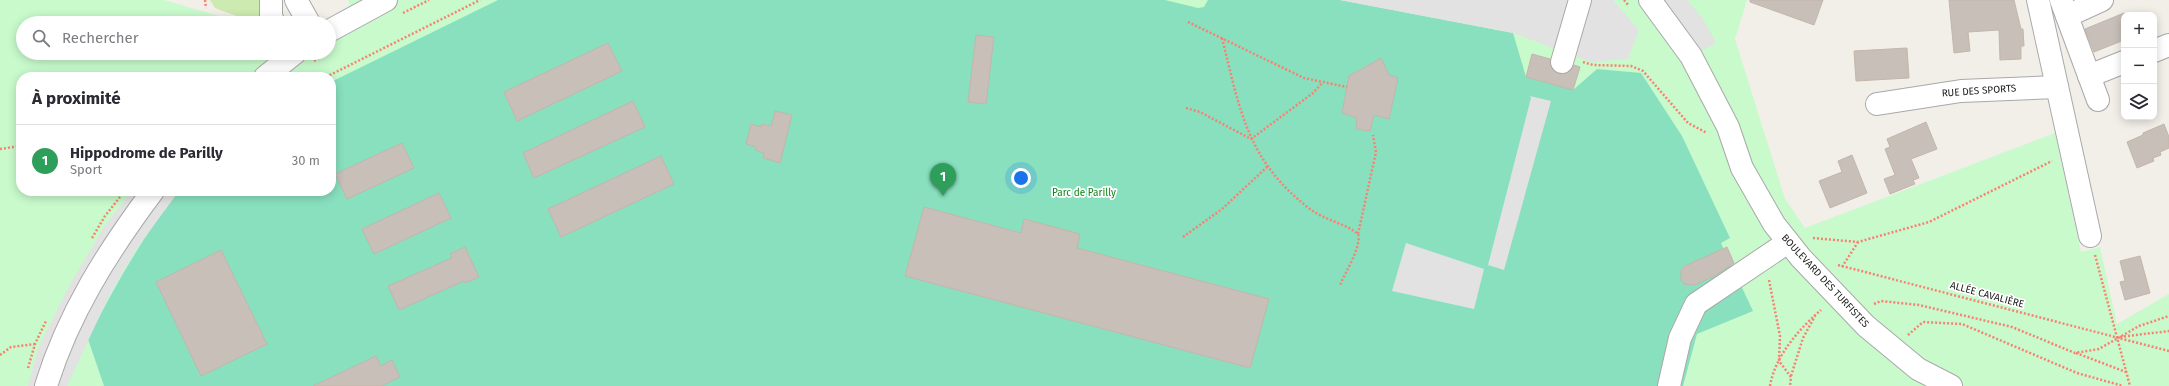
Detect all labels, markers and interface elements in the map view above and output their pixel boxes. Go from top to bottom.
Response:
map controls [2121,12,2157,120]
button: + [2121,12,2157,48]
search box [16,16,336,60]
icon: search [30,27,52,49]
text: Rechercher [62,29,138,47]
button: − [2121,48,2157,84]
street label: RUE DES SPORTS [1941,82,2017,100]
button: layers [2121,84,2157,120]
text: À proximité [32,88,121,109]
text: Hippodrome de Parilly [70,144,223,162]
text: 1 [42,153,48,168]
text: 30 m [292,153,320,168]
text: Sport [70,162,102,177]
pin: 1 [930,163,956,196]
your location [1011,168,1031,188]
park label: Parc de Parilly [1052,187,1116,199]
street label: BOULEVARD DES TURFISTES [1779,232,1872,330]
street label: ALLÉE CAVALIÈRE [1949,277,2026,311]

